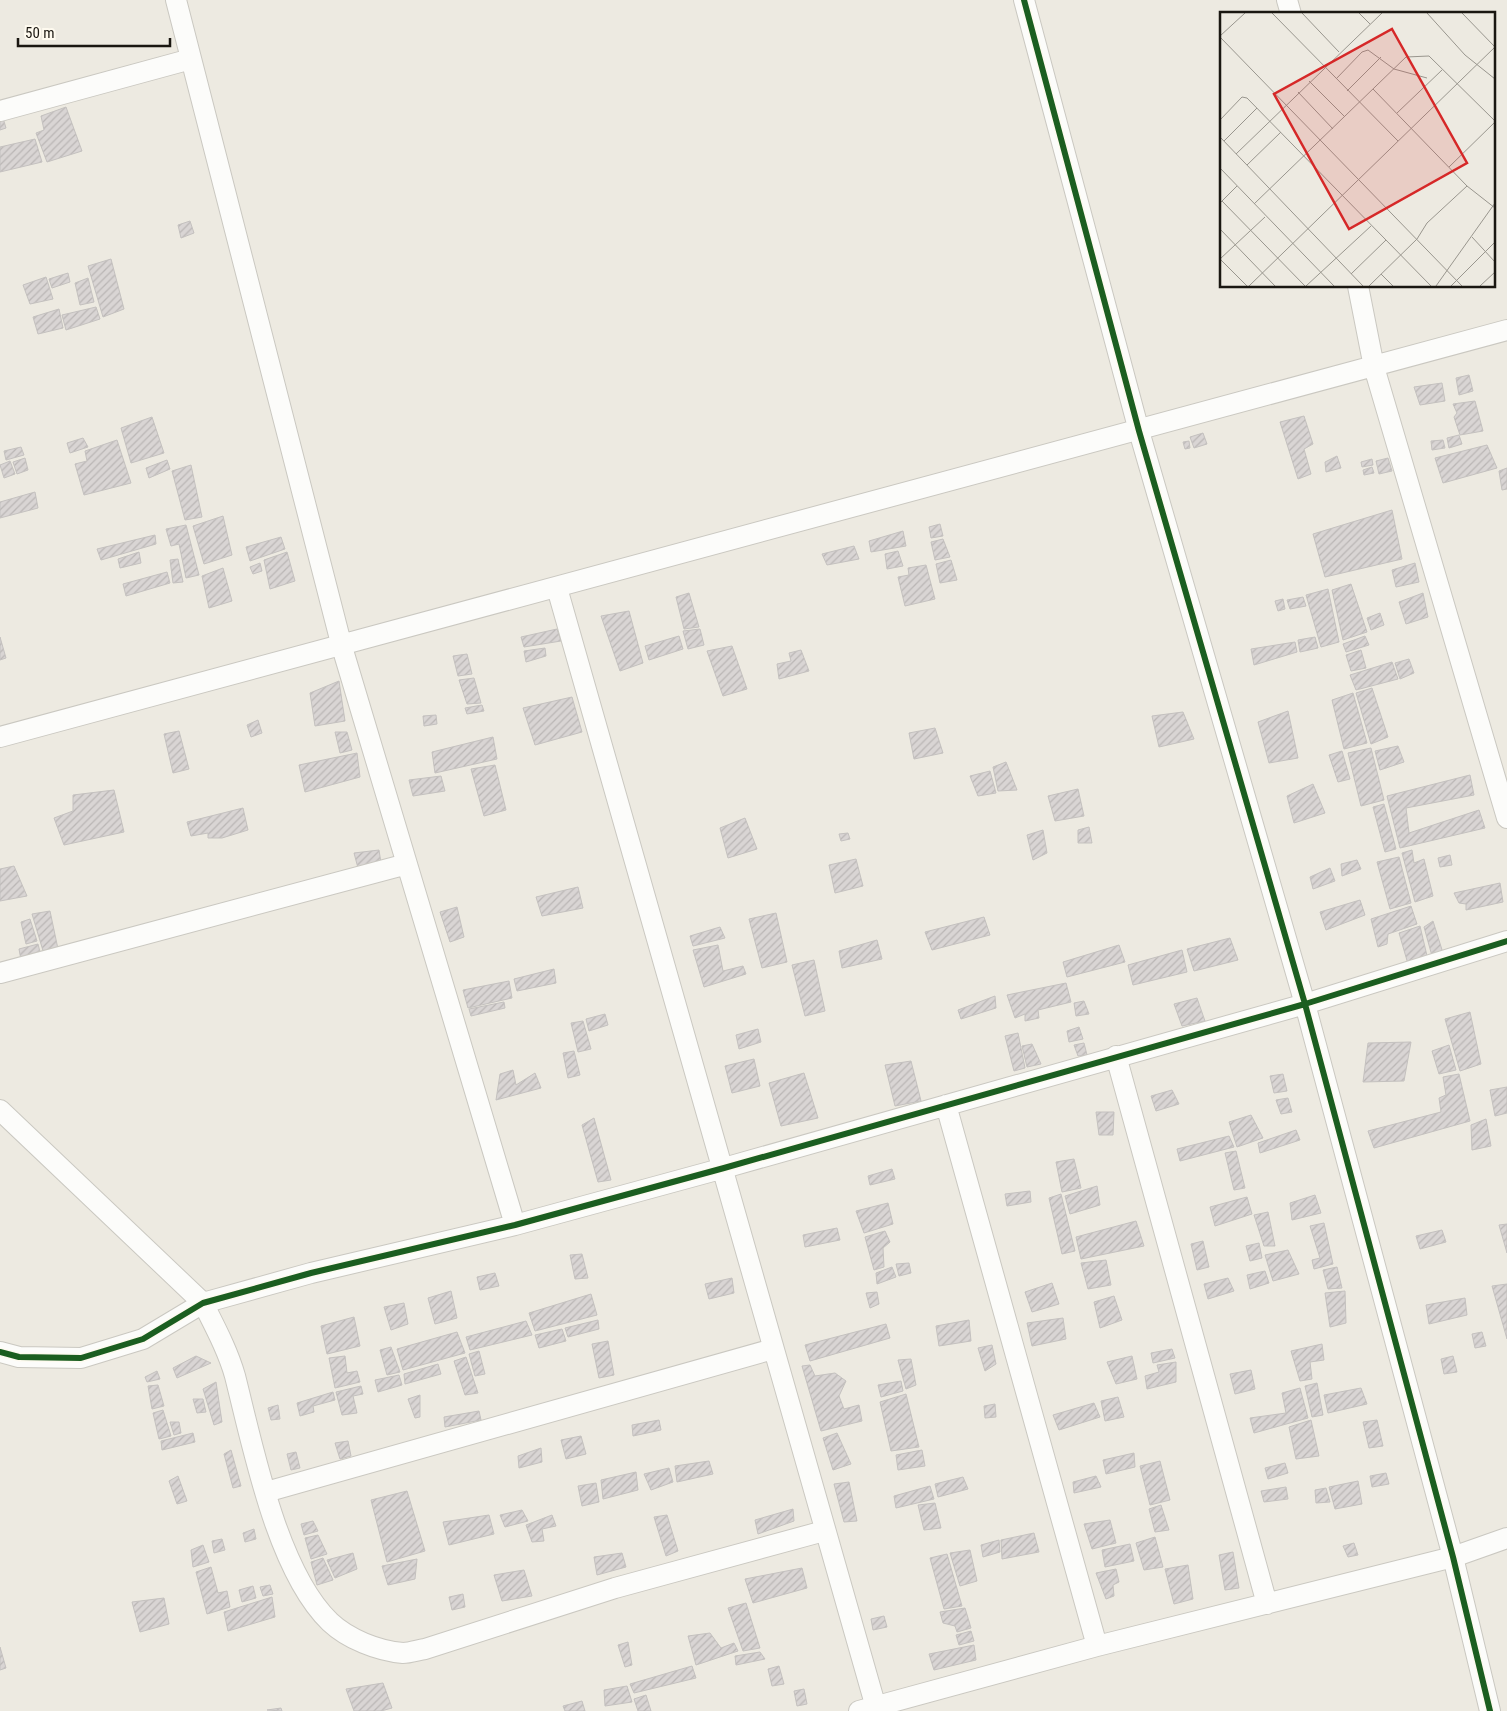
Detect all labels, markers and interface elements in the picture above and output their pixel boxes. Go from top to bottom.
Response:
inset map [1220,12,1494,288]
scale bar [18,15,170,47]
text: 50 m [25,24,55,42]

